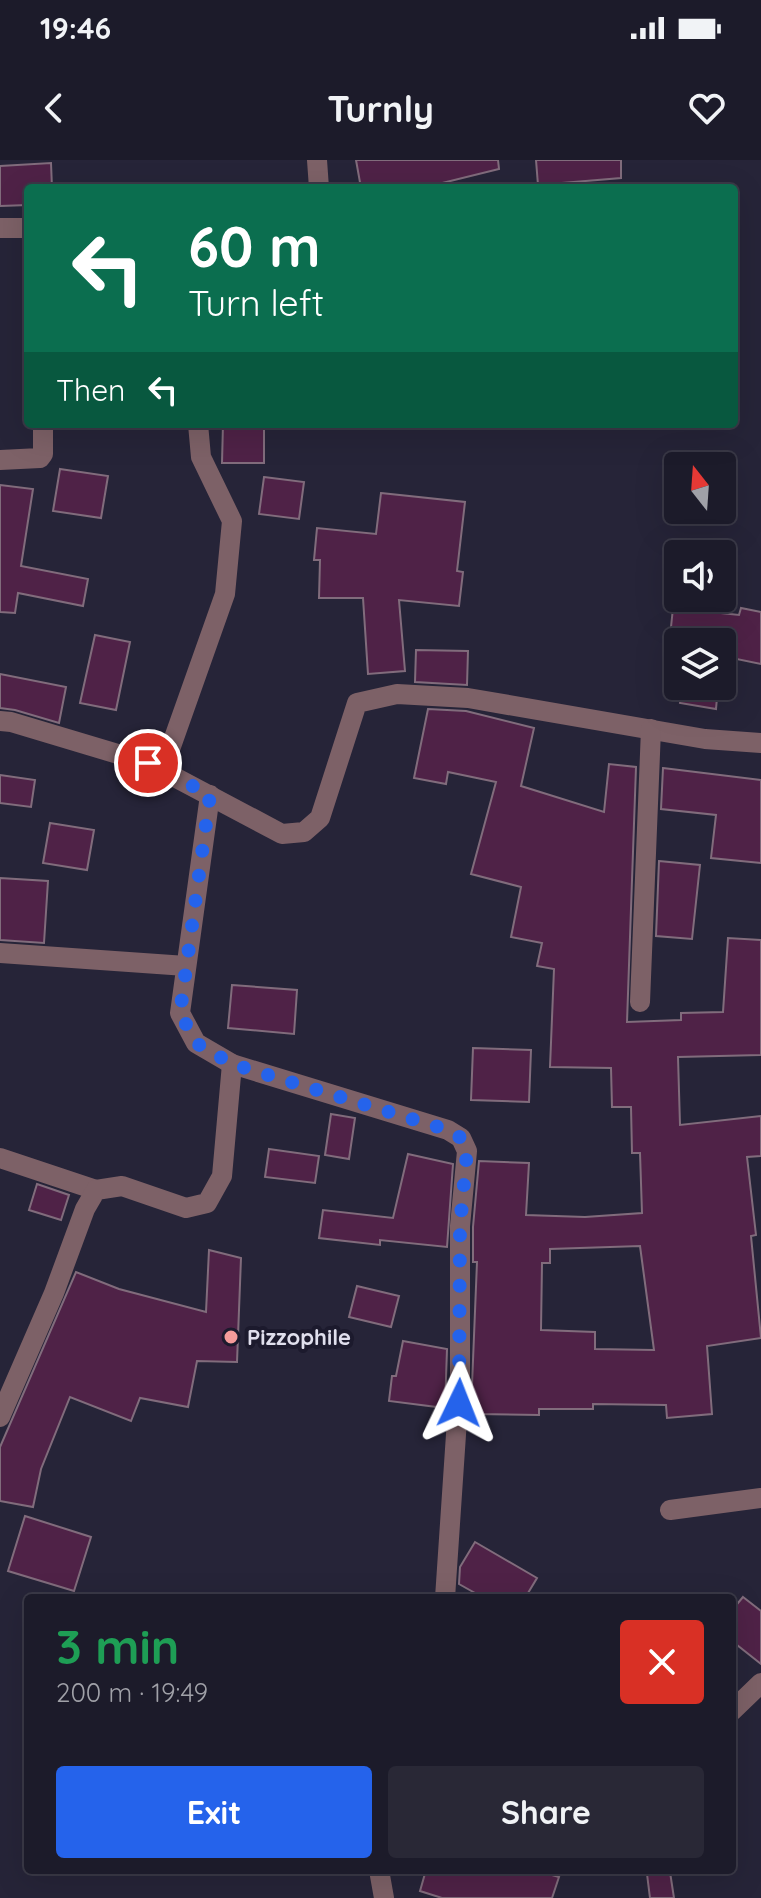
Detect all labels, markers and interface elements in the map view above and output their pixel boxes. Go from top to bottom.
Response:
text: 19:46 [40,9,111,47]
icon: back [32,86,76,130]
text: Turnly [327,86,434,131]
icon: heart [685,86,729,130]
text: 60 m [188,211,321,281]
icon: left [56,216,160,320]
text: Turn left [188,280,324,325]
icon: left [141,368,185,412]
text: Then [56,371,125,409]
north arrow [664,452,736,524]
map controls [664,452,736,700]
button: sound [664,540,736,612]
button: layers [664,628,736,700]
pin [114,729,182,797]
icon: arrive [126,741,170,785]
place label: Pizzophile [247,1323,351,1351]
marker: Pizzophile [222,1328,240,1346]
position arrow [417,1361,501,1445]
text: 3 min [56,1616,179,1676]
button: close [620,1620,704,1704]
text: 200 m · 19:49 [56,1676,208,1709]
button: Exit [56,1766,372,1858]
button: Share [388,1766,704,1858]

